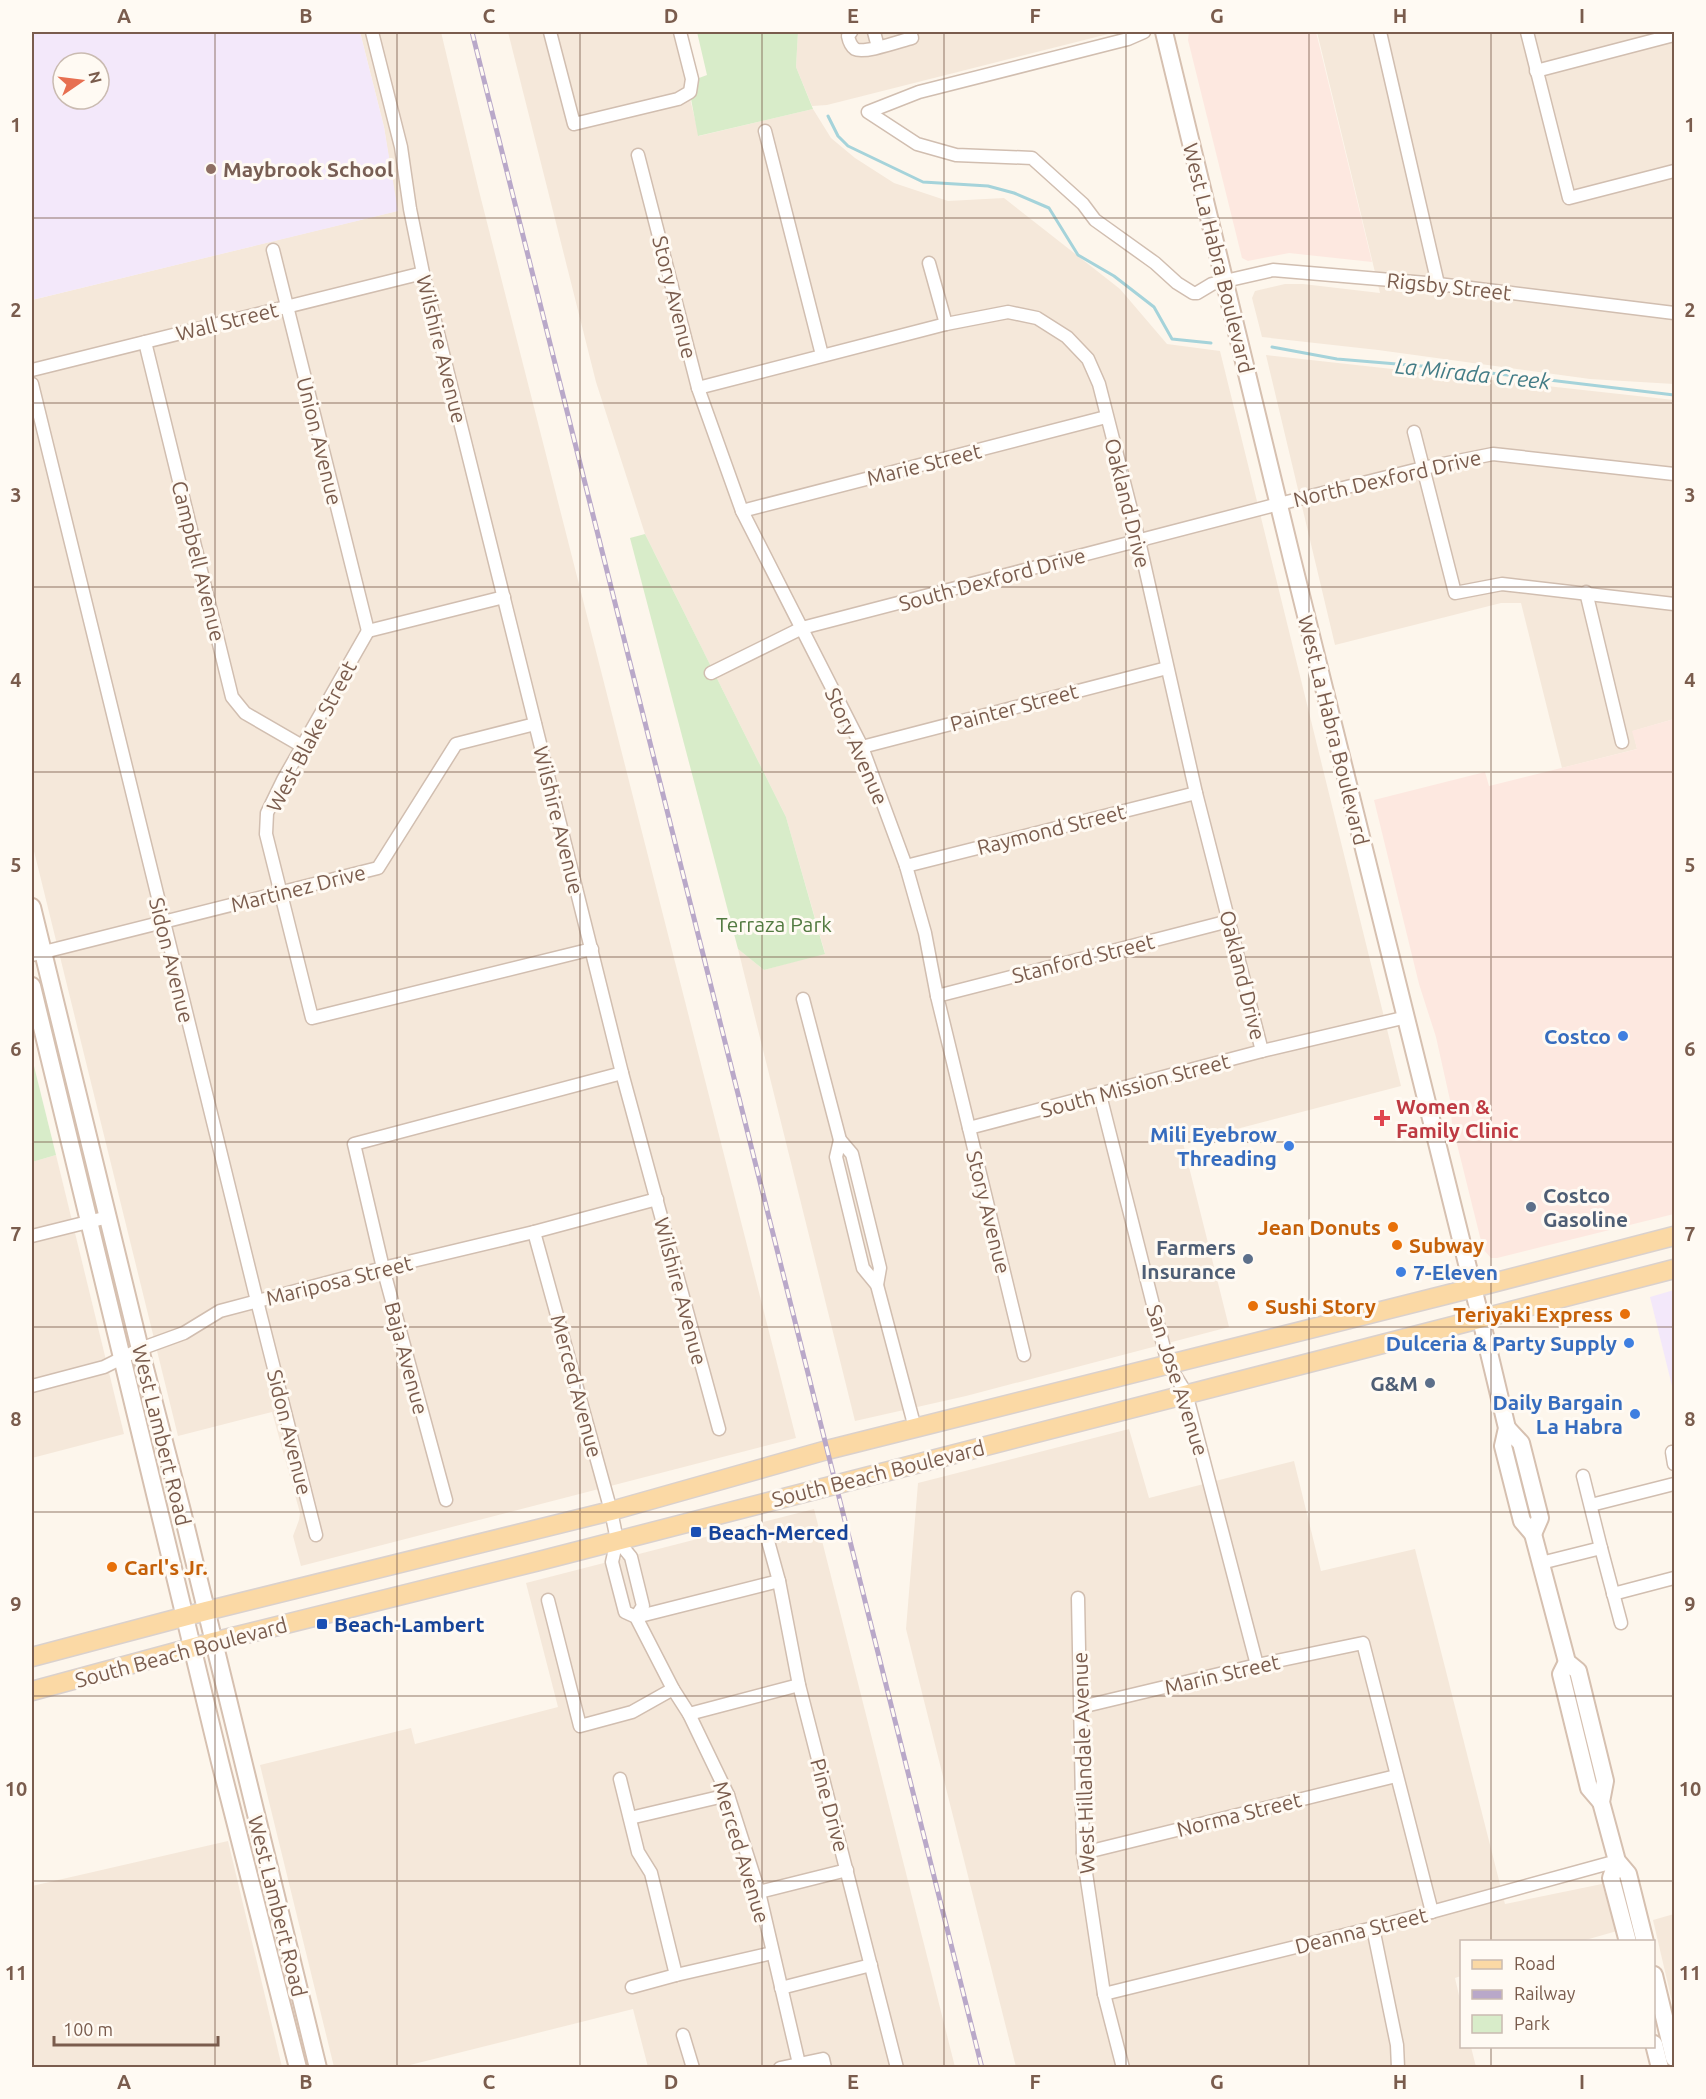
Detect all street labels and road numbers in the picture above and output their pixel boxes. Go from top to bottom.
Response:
street label: West La Habra Boulevard [1179,140,1259,376]
street label: Story Avenue [648,233,702,361]
street label: Rigsby Street [1385,268,1513,304]
street label: Wilshire Avenue [412,272,472,426]
street label: Wall Street [174,297,280,345]
street label: Union Avenue [292,374,348,508]
street label: Oakland Drive [1100,436,1156,570]
street label: Marie Street [864,438,984,490]
street label: North Dexford Drive [1291,445,1483,511]
street label: Campbell Avenue [167,478,231,644]
street label: South Dexford Drive [896,543,1088,615]
street label: West La Habra Boulevard [1294,612,1374,848]
street label: West Blake Street [261,656,361,816]
street label: Painter Street [947,678,1081,736]
street label: Story Avenue [820,684,894,808]
street label: Wilshire Avenue [529,743,589,897]
street label: Raymond Street [974,799,1128,859]
street label: Martinez Drive [228,860,368,916]
street label: Sidon Avenue [145,895,199,1025]
street label: Oakland Drive [1215,908,1271,1042]
street label: Stanford Street [1009,929,1157,987]
street label: South Mission Street [1038,1048,1232,1122]
street label: Story Avenue [962,1148,1016,1276]
street label: Wilshire Avenue [650,1215,712,1367]
street label: Mariposa Street [263,1250,415,1310]
street label: Baja Avenue [380,1299,434,1417]
street label: San Jose Avenue [1142,1301,1214,1459]
street label: Merced Avenue [546,1312,608,1460]
street label: West Lambert Road [128,1342,196,1528]
street label: Sidon Avenue [263,1367,317,1497]
street label: South Beach Boulevard [769,1435,987,1511]
street label: South Beach Boulevard [72,1612,290,1692]
street label: Marin Street [1162,1649,1282,1699]
street label: West Hillandale Avenue [1067,1652,1099,1874]
street label: Pine Drive [806,1756,854,1854]
street label: Merced Avenue [709,1778,775,1926]
street label: Norma Street [1174,1787,1304,1841]
street label: West Lambert Road [244,1813,312,1999]
street label: Deanna Street [1292,1902,1430,1958]

